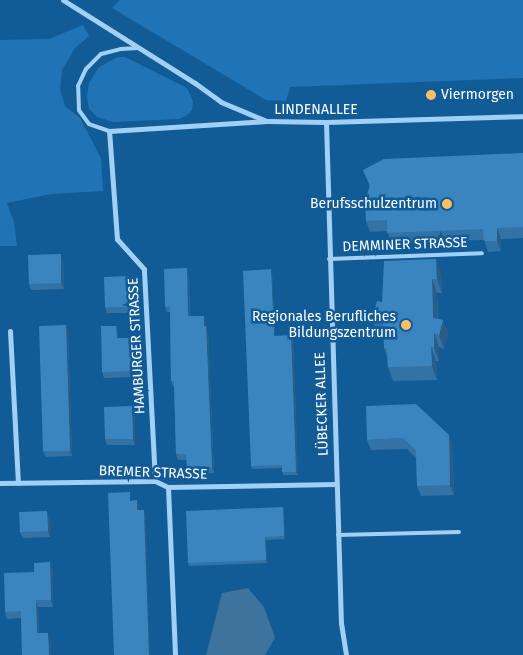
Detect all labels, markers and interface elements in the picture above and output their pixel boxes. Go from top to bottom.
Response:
place label: Viermorgen [441,87,514,103]
marker: Viermorgen [425,89,437,101]
street label: LINDENALLEE [274,102,358,118]
place label: Berufsschulzentrum [310,196,437,212]
marker: Berufsschulzentrum [441,198,453,210]
street label: DEMMINER STRASSE [342,234,468,256]
street label: HAMBURGER STRASSE [125,277,149,415]
place label: Regionales Berufliches Bildungszentrum [252,309,396,342]
marker: Regionales Berufliches Bildungszentrum [400,319,412,331]
street label: LÜBECKER ALLEE [312,352,332,456]
street label: BREMER STRASSE [98,463,208,483]

